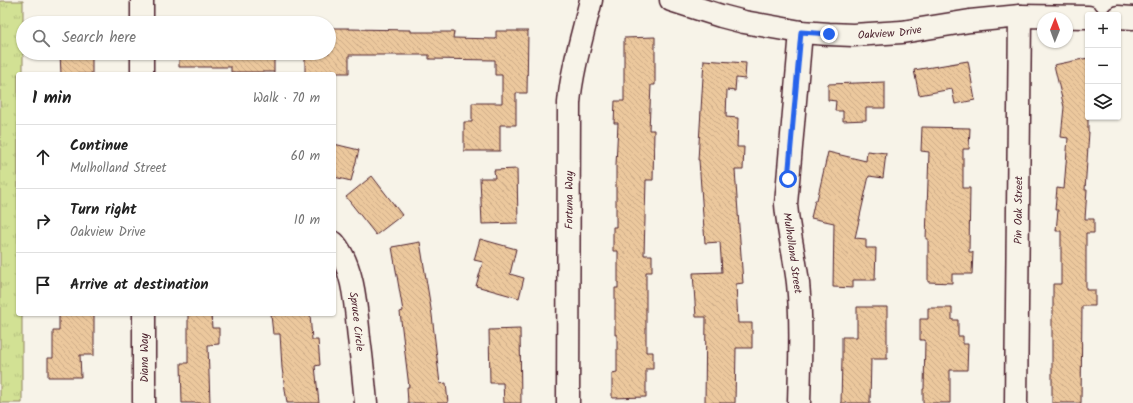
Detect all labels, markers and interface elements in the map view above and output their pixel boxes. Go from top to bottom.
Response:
north arrow [1037,12,1073,48]
map controls [1085,12,1121,120]
button: + [1085,12,1121,48]
search box [16,16,336,60]
street label: Oakview Drive [857,21,923,45]
route end [820,25,838,43]
text: Search here [62,26,136,50]
icon: search [30,27,52,49]
button: − [1085,48,1121,84]
button: layers [1085,84,1121,120]
text: 1 min [32,85,71,112]
text: Walk · 70 m [253,88,320,109]
text: Continue [70,134,128,158]
icon: ahead [32,146,54,168]
text: 60 m [291,146,320,167]
text: Mulholland Street [70,158,167,179]
street label: Fortuna Way [561,170,579,229]
route start [779,170,797,188]
street label: Pin Oak Street [1010,175,1028,244]
text: Turn right [70,198,137,222]
icon: right [32,210,54,232]
text: 10 m [294,210,320,231]
street label: Mulholland Street [777,211,807,296]
text: Oakview Drive [70,222,146,243]
text: Arrive at destination [70,273,209,297]
icon: arrive [32,274,54,296]
street label: Spruce Circle [344,291,369,352]
street label: Diana Way [136,333,154,383]

